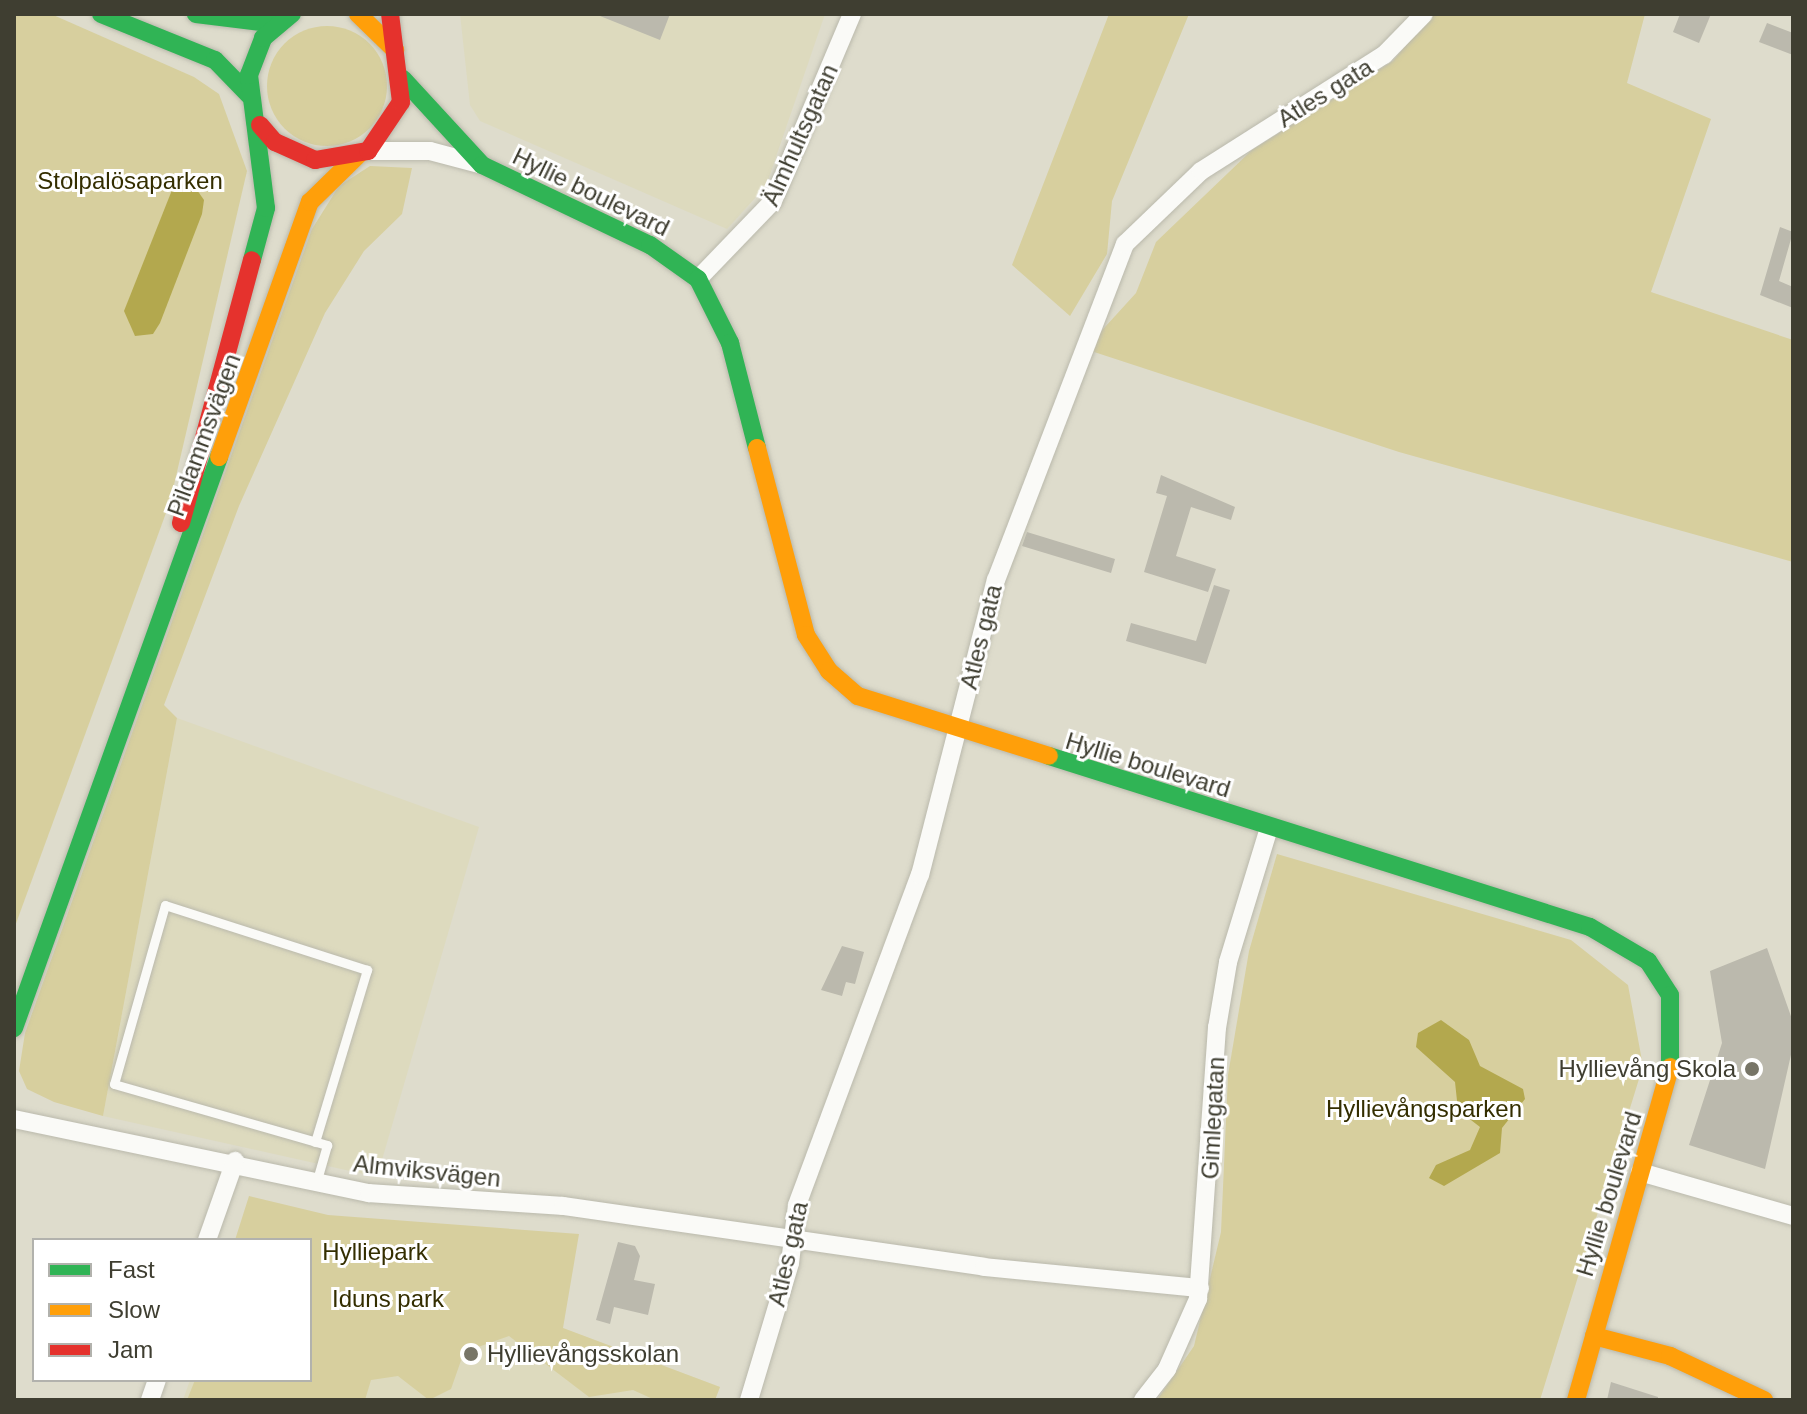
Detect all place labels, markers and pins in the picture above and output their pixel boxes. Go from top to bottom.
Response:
place label: Hyllievång Skola [1559,1055,1736,1083]
marker: Hyllievång Skola [1743,1060,1761,1078]
place label: Hyllievångsskolan [487,1340,679,1368]
marker: Hyllievångsskolan [462,1345,480,1363]

